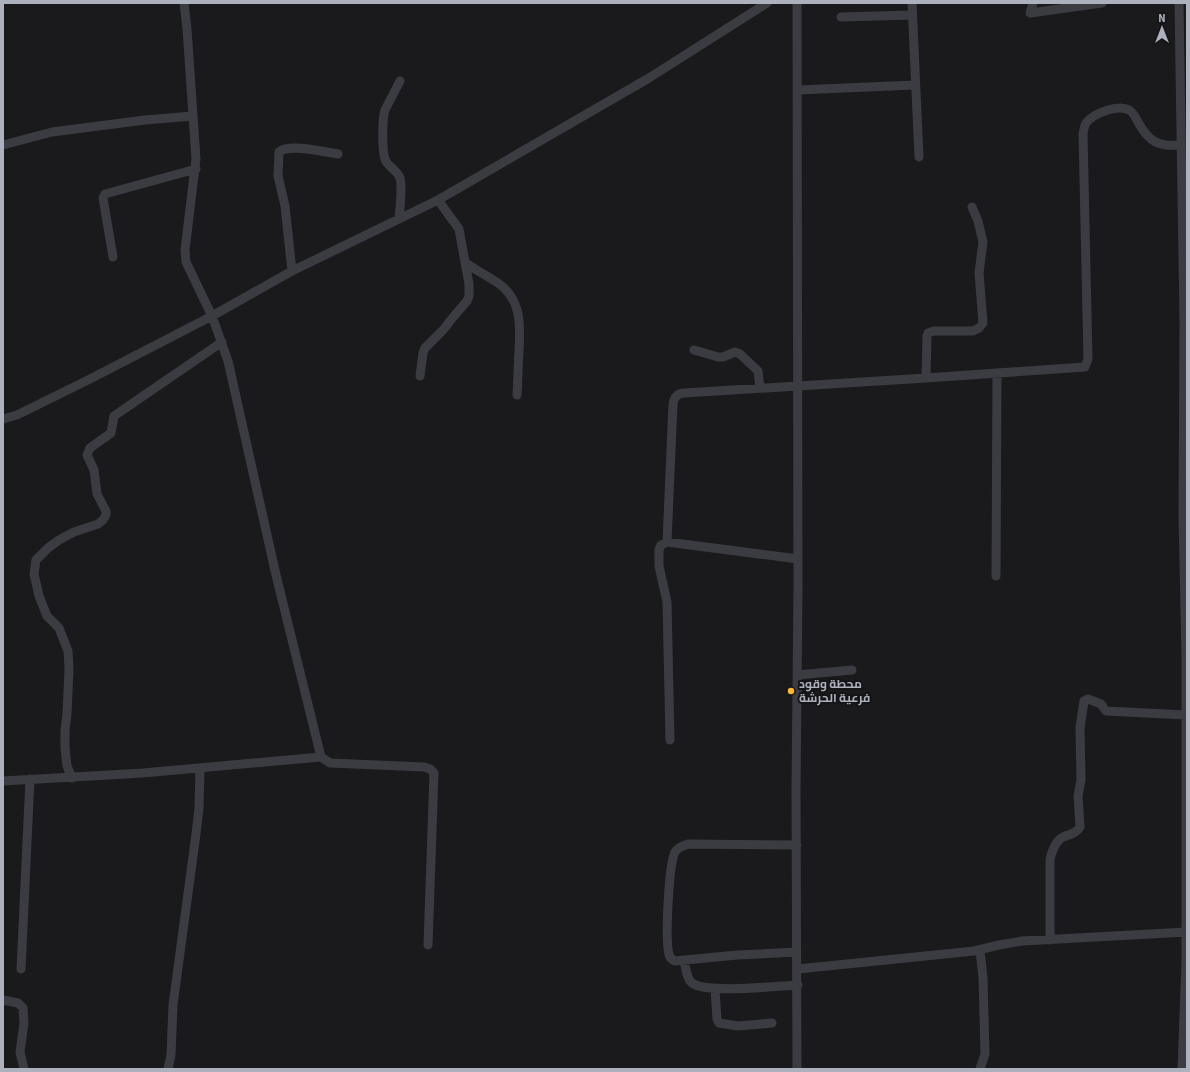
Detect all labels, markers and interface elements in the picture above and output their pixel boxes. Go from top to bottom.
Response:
north arrow [1142,8,1182,48]
text: N [1158,11,1166,26]
place label: محطة وقود فرعية الحرشة [799,676,870,707]
marker: محطة وقود فرعية الحرشة [786,686,796,696]

